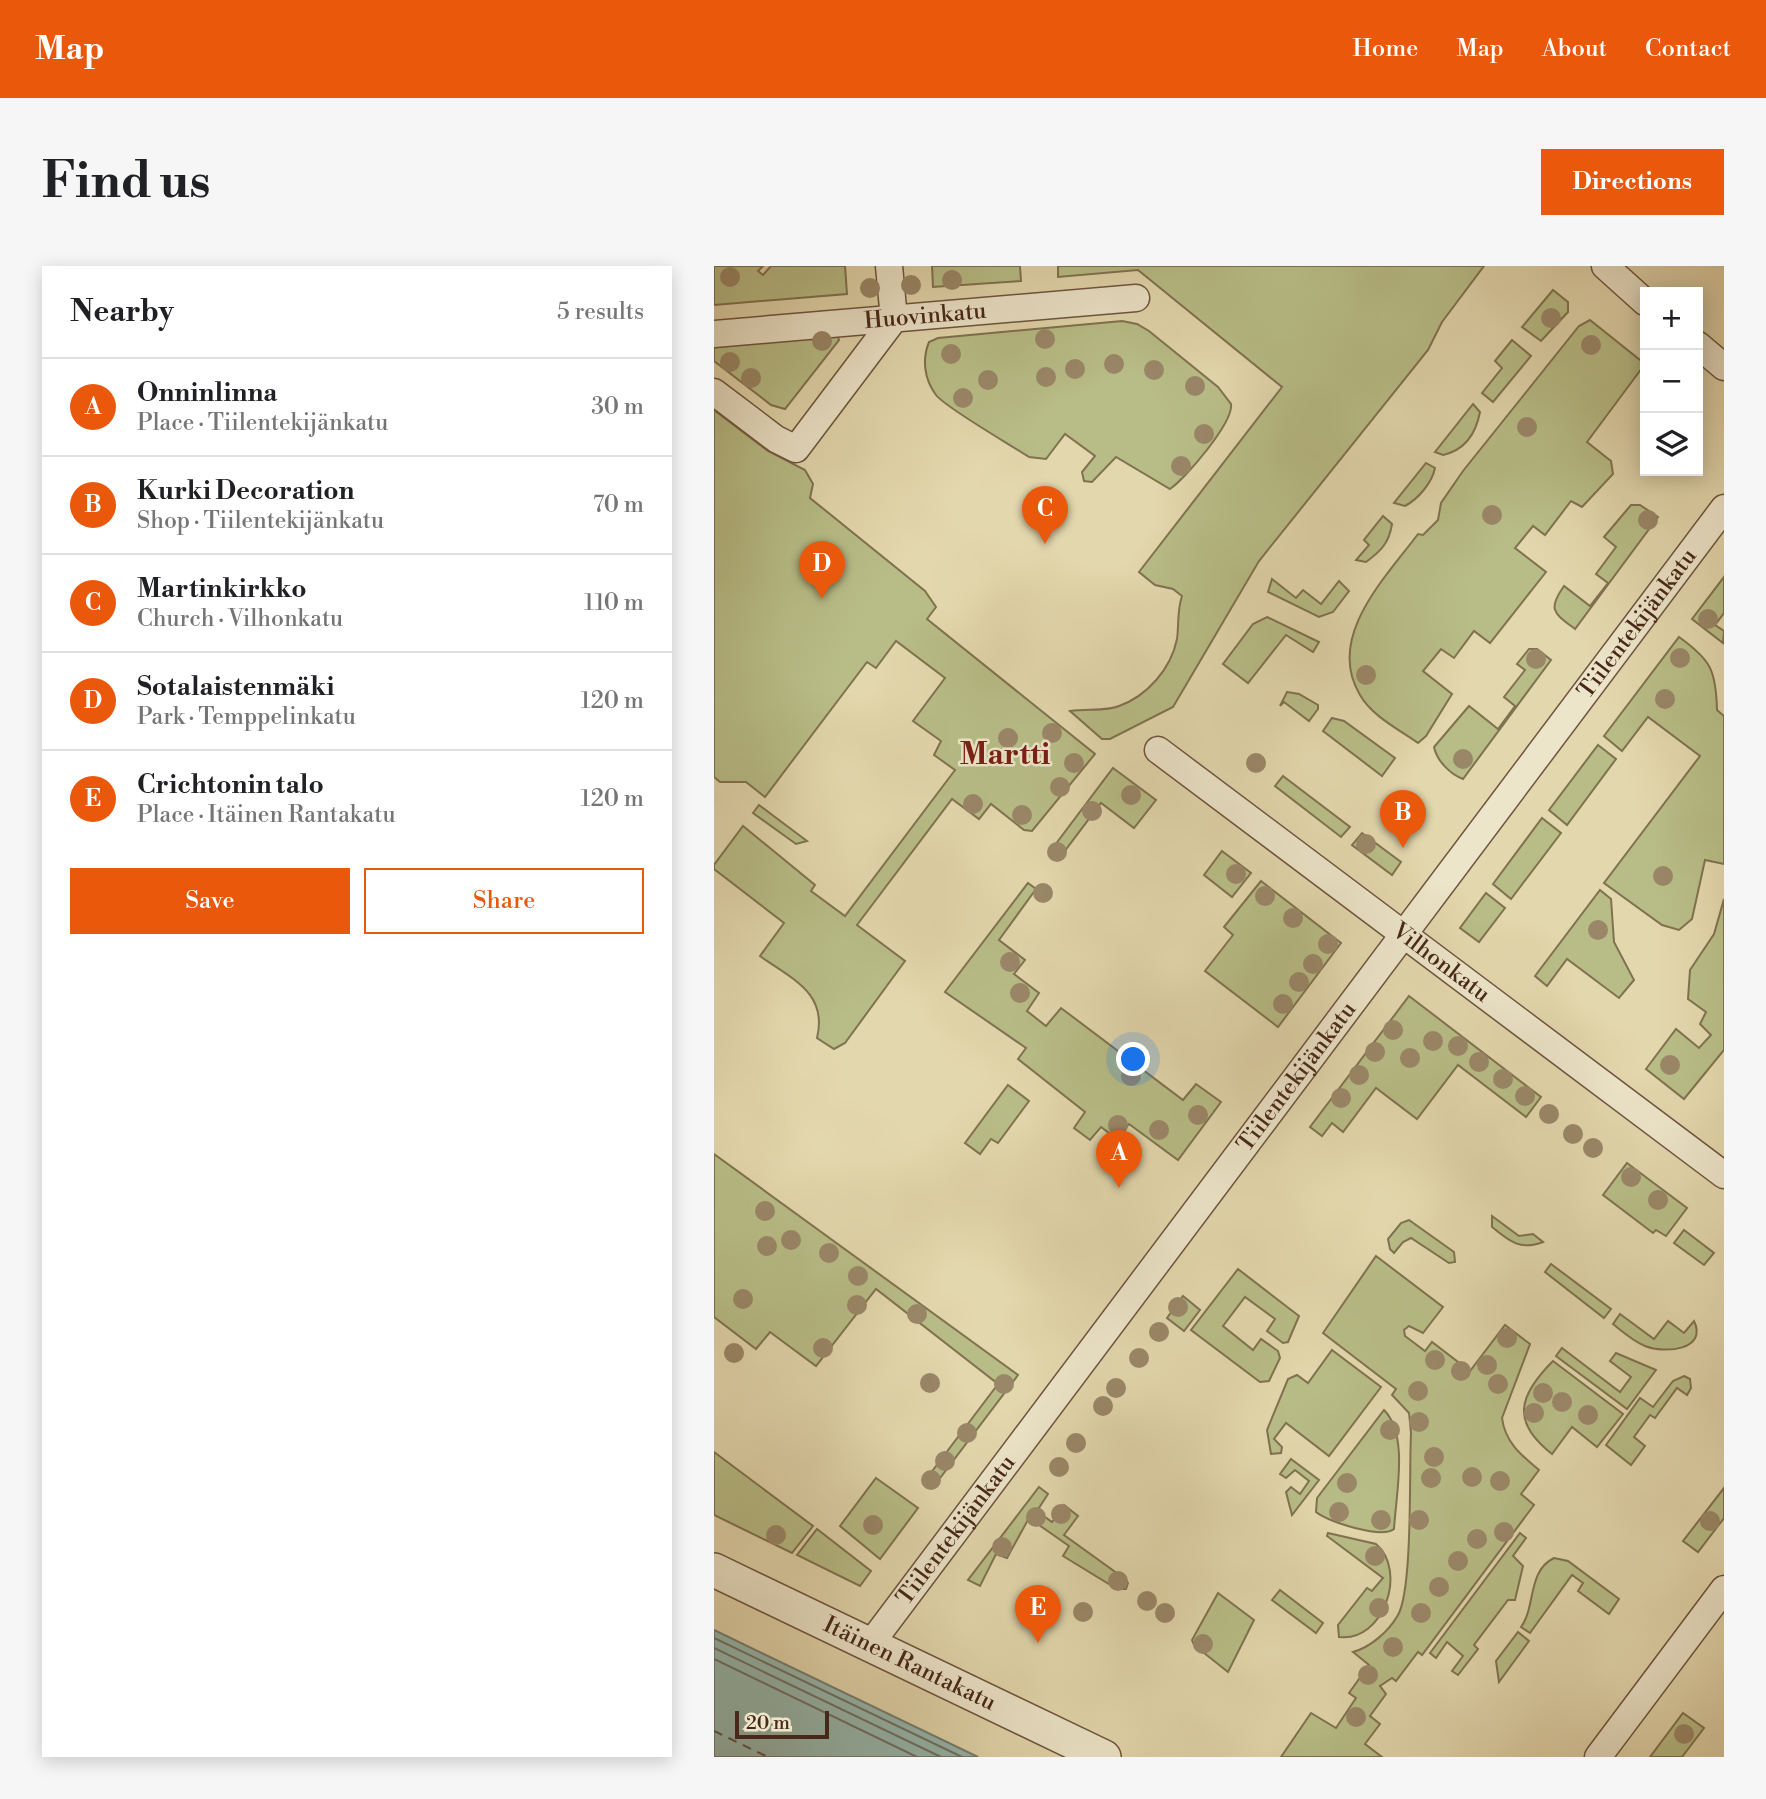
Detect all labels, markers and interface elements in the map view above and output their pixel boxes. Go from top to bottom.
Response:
text: Map [35,29,104,70]
text: Home [1353,34,1418,64]
text: Map [1456,34,1504,64]
text: About [1542,34,1607,64]
text: Contact [1645,34,1731,64]
button: Directions [1541,149,1724,215]
text: Find us [42,152,211,213]
map controls [1640,287,1703,476]
button: + [1640,287,1703,350]
text: Nearby [70,293,174,331]
street label: Huovinkatu [863,297,987,335]
text: 5 results [557,298,644,326]
button: − [1640,350,1703,413]
text: Onninlinna [137,377,277,409]
text: A [85,393,101,421]
text: 30 m [591,393,644,421]
text: Place · Tiilentekijänkatu [137,409,388,437]
button: layers [1640,413,1703,476]
text: Kurki Decoration [137,475,355,507]
pin: C [1022,486,1068,544]
text: B [84,491,102,519]
text: 70 m [593,491,644,519]
text: Shop · Tiilentekijänkatu [137,507,384,535]
pin: D [799,541,845,599]
street label: Tiilentekijänkatu [1572,543,1703,704]
text: Martinkirkko [137,573,307,605]
text: C [85,589,101,617]
text: 110 m [584,589,644,617]
text: Church · Vilhonkatu [137,605,343,633]
text: Sotalaistenmäki [137,671,335,703]
text: D [84,687,102,715]
text: 120 m [580,687,644,715]
text: Park · Temppelinkatu [137,703,356,731]
district label: Martti [960,736,1051,774]
text: Crichtonin talo [137,769,324,801]
text: E [85,785,101,813]
text: 120 m [580,785,644,813]
pin: B [1380,790,1426,848]
text: Place · Itäinen Rantakatu [137,801,396,829]
button: Save [70,868,350,934]
button: Share [364,868,644,934]
street label: Vilhonkatu [1386,916,1496,1008]
street label: Tiilentekijänkatu [1231,996,1362,1157]
your location [1116,1042,1150,1076]
pin: A [1096,1130,1142,1188]
street label: Tiilentekijänkatu [891,1449,1022,1611]
pin: E [1015,1585,1061,1643]
street label: Itäinen Rantakatu [819,1611,1000,1717]
scale bar [735,1708,830,1740]
text: 20 m [746,1711,790,1735]

